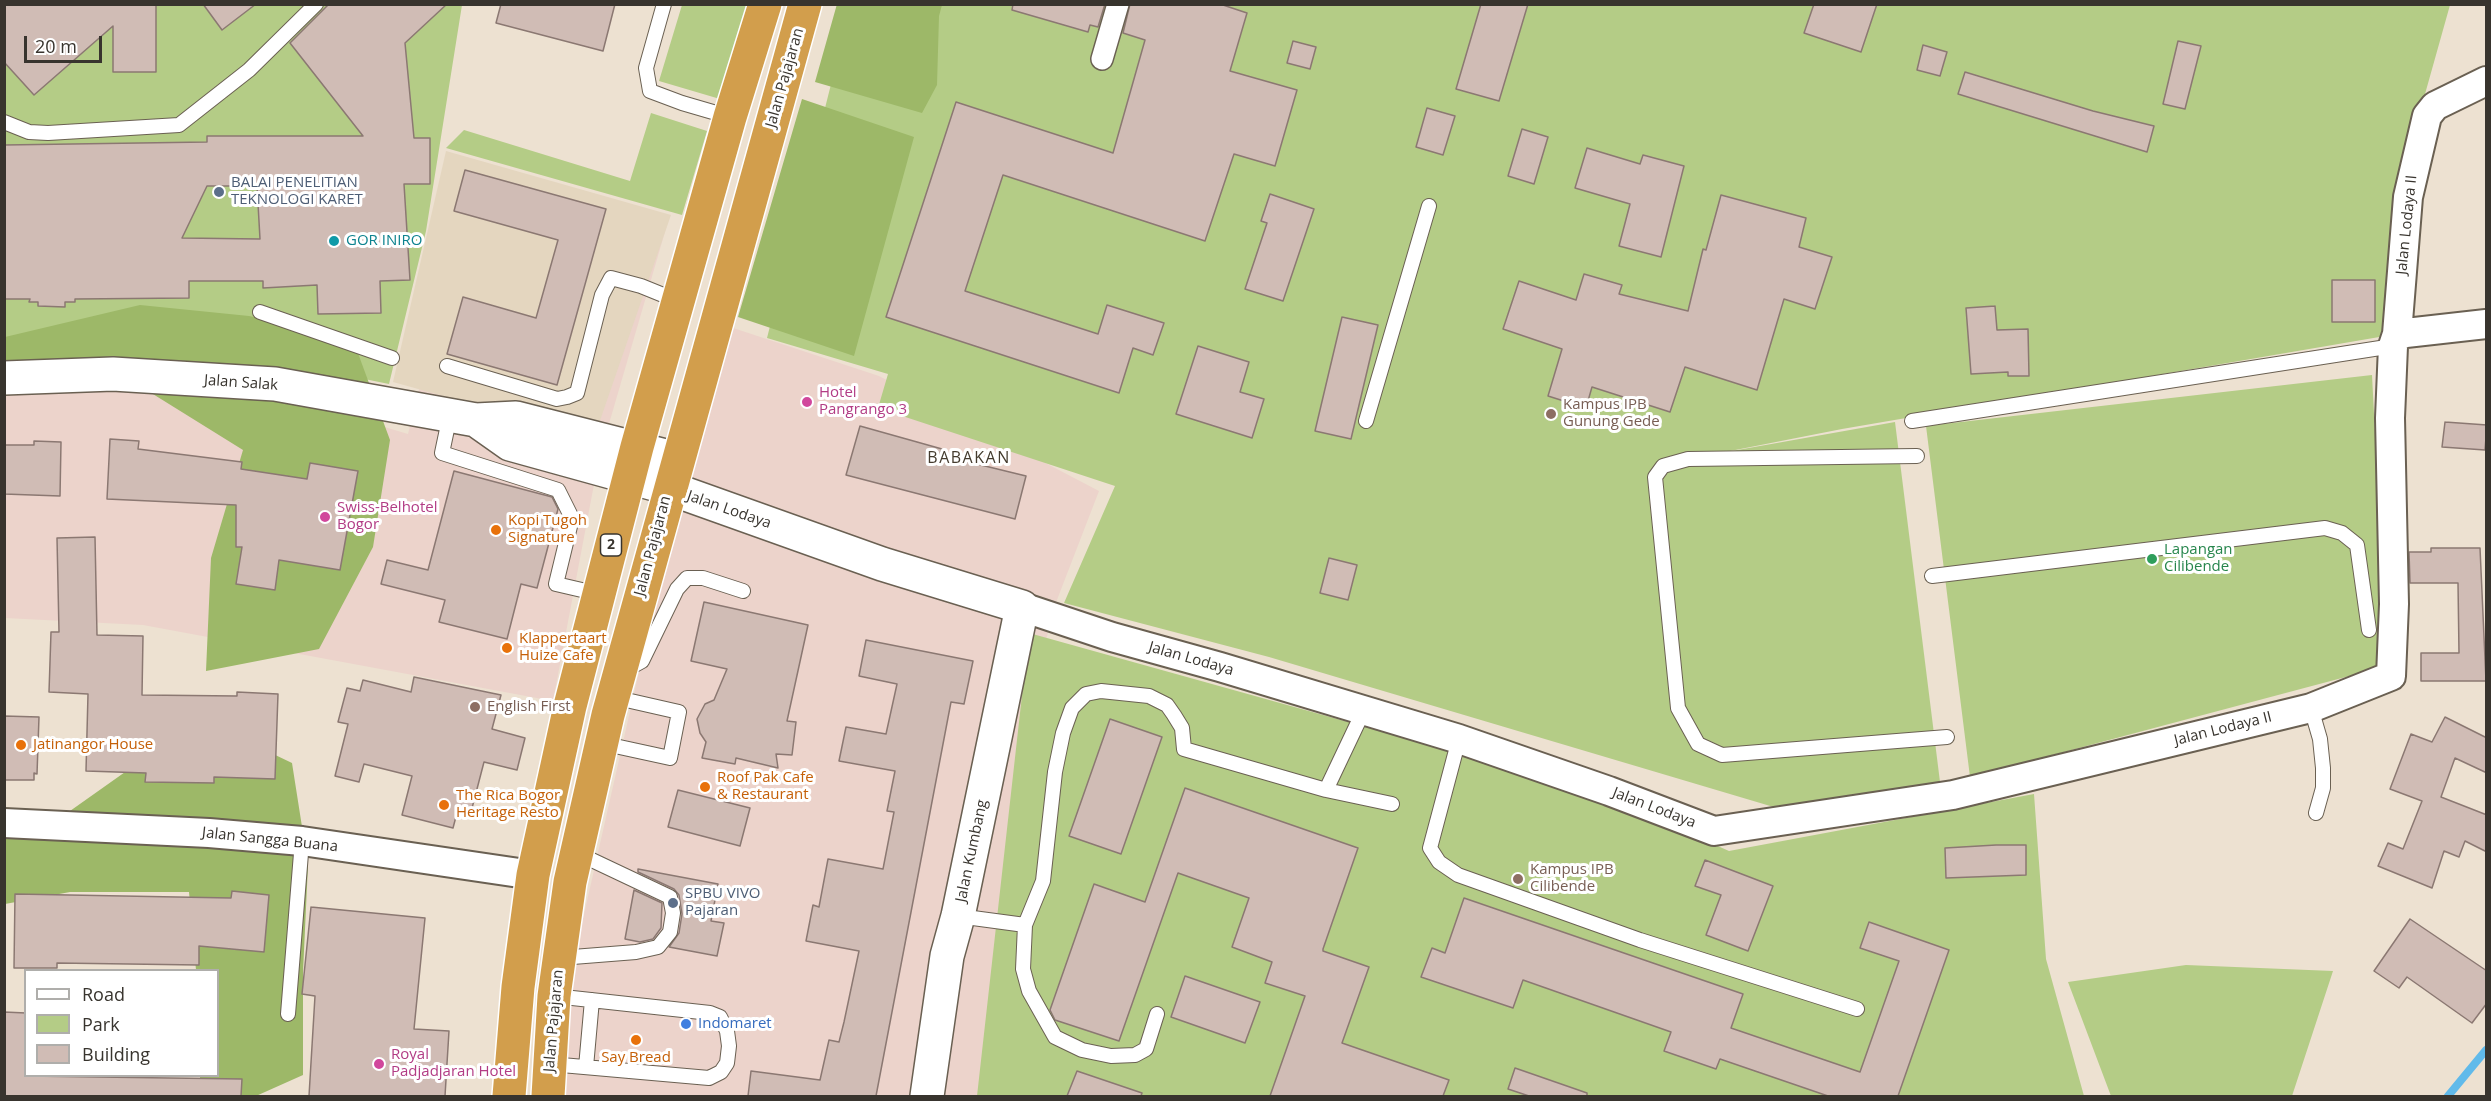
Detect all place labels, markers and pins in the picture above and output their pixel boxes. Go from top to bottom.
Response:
place label: BALAI PENELITIAN TEKNOLOGI KARET [231,174,363,209]
marker: BALAI PENELITIAN TEKNOLOGI KARET [212,185,226,199]
place label: GOR INIRO [346,232,422,250]
marker: GOR INIRO [327,234,341,248]
place label: Hotel Pangrango 3 [819,384,907,419]
marker: Hotel Pangrango 3 [800,395,814,409]
place label: Kampus IPB Gunung Gede [1563,396,1660,431]
marker: Kampus IPB Gunung Gede [1544,407,1558,421]
place label: Swiss-Belhotel Bogor [337,499,437,534]
marker: Swiss-Belhotel Bogor [318,510,332,524]
place label: Kopi Tugoh Signature [508,512,587,547]
marker: Kopi Tugoh Signature [489,523,503,537]
place label: Lapangan Cilibende [2164,541,2233,576]
marker: Lapangan Cilibende [2145,552,2159,566]
place label: Klappertaart Huize Cafe [519,630,607,665]
marker: Klappertaart Huize Cafe [500,641,514,655]
place label: English First [487,698,571,716]
marker: English First [468,700,482,714]
place label: Jatinangor House [33,736,153,754]
marker: Jatinangor House [14,738,28,752]
place label: Roof Pak Cafe & Restaurant [717,769,814,804]
marker: Roof Pak Cafe & Restaurant [698,780,712,794]
place label: The Rica Bogor Heritage Resto [456,787,560,822]
marker: The Rica Bogor Heritage Resto [437,798,451,812]
place label: Kampus IPB Cilibende [1530,861,1614,896]
marker: Kampus IPB Cilibende [1511,872,1525,886]
place label: SPBU VIVO Pajaran [685,885,761,920]
marker: SPBU VIVO Pajaran [666,896,680,910]
place label: Indomaret [698,1015,772,1033]
marker: Indomaret [679,1017,693,1031]
marker: Say Bread [629,1033,643,1047]
place label: Royal Padjadjaran Hotel [391,1046,516,1081]
place label: Say Bread [601,1049,671,1067]
marker: Royal Padjadjaran Hotel [372,1057,386,1071]

